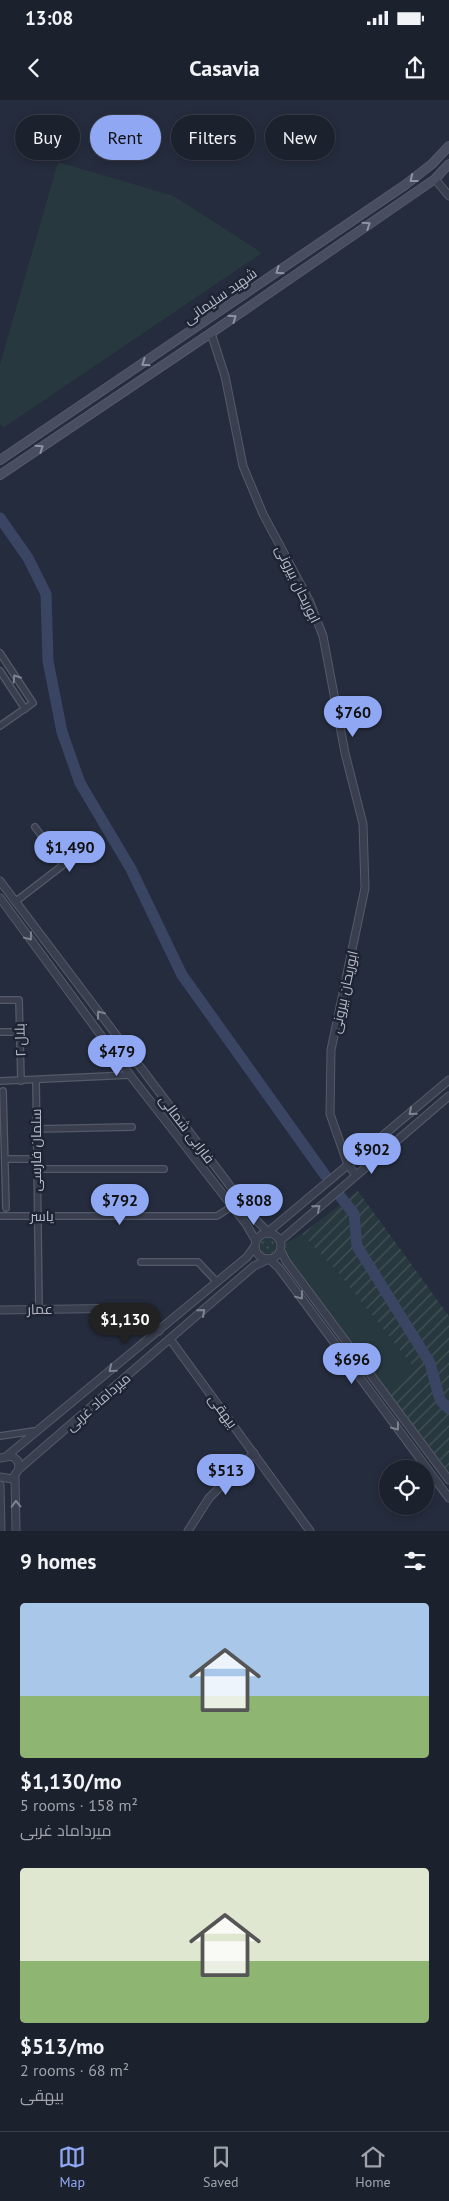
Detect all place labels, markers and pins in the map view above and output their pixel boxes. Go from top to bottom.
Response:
pin: $760 [323,696,383,738]
pin: $1,490 [29,830,111,873]
pin: $479 [87,1034,147,1077]
pin: $902 [342,1132,402,1175]
pin: $792 [90,1184,150,1226]
pin: $808 [224,1184,284,1226]
pin: $1,130 [84,1302,166,1345]
pin: $696 [322,1342,382,1385]
pin: $513 [196,1454,256,1496]

